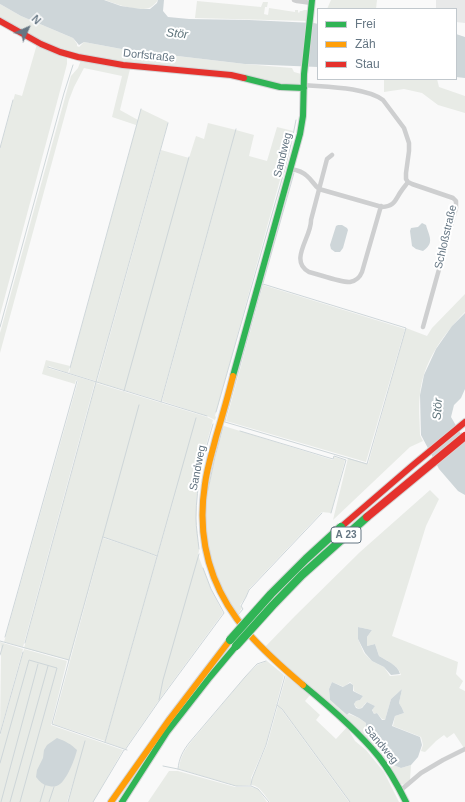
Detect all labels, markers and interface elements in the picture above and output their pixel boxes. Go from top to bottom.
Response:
north arrow [8,8,48,48]
legend [317,8,457,80]
text: N [29,12,44,27]
text: Frei [355,17,376,31]
water label: Stör [165,26,189,42]
text: Zäh [355,37,376,51]
street label: Dorfstraße [122,47,176,65]
text: Stau [355,57,380,71]
street label: Sandweg [271,131,295,179]
street label: Schloßstraße [432,204,460,270]
water label: Stör [430,398,446,420]
street label: Sandweg [187,444,209,492]
road number: A 23 [331,527,361,543]
street label: Sandweg [361,723,401,767]

